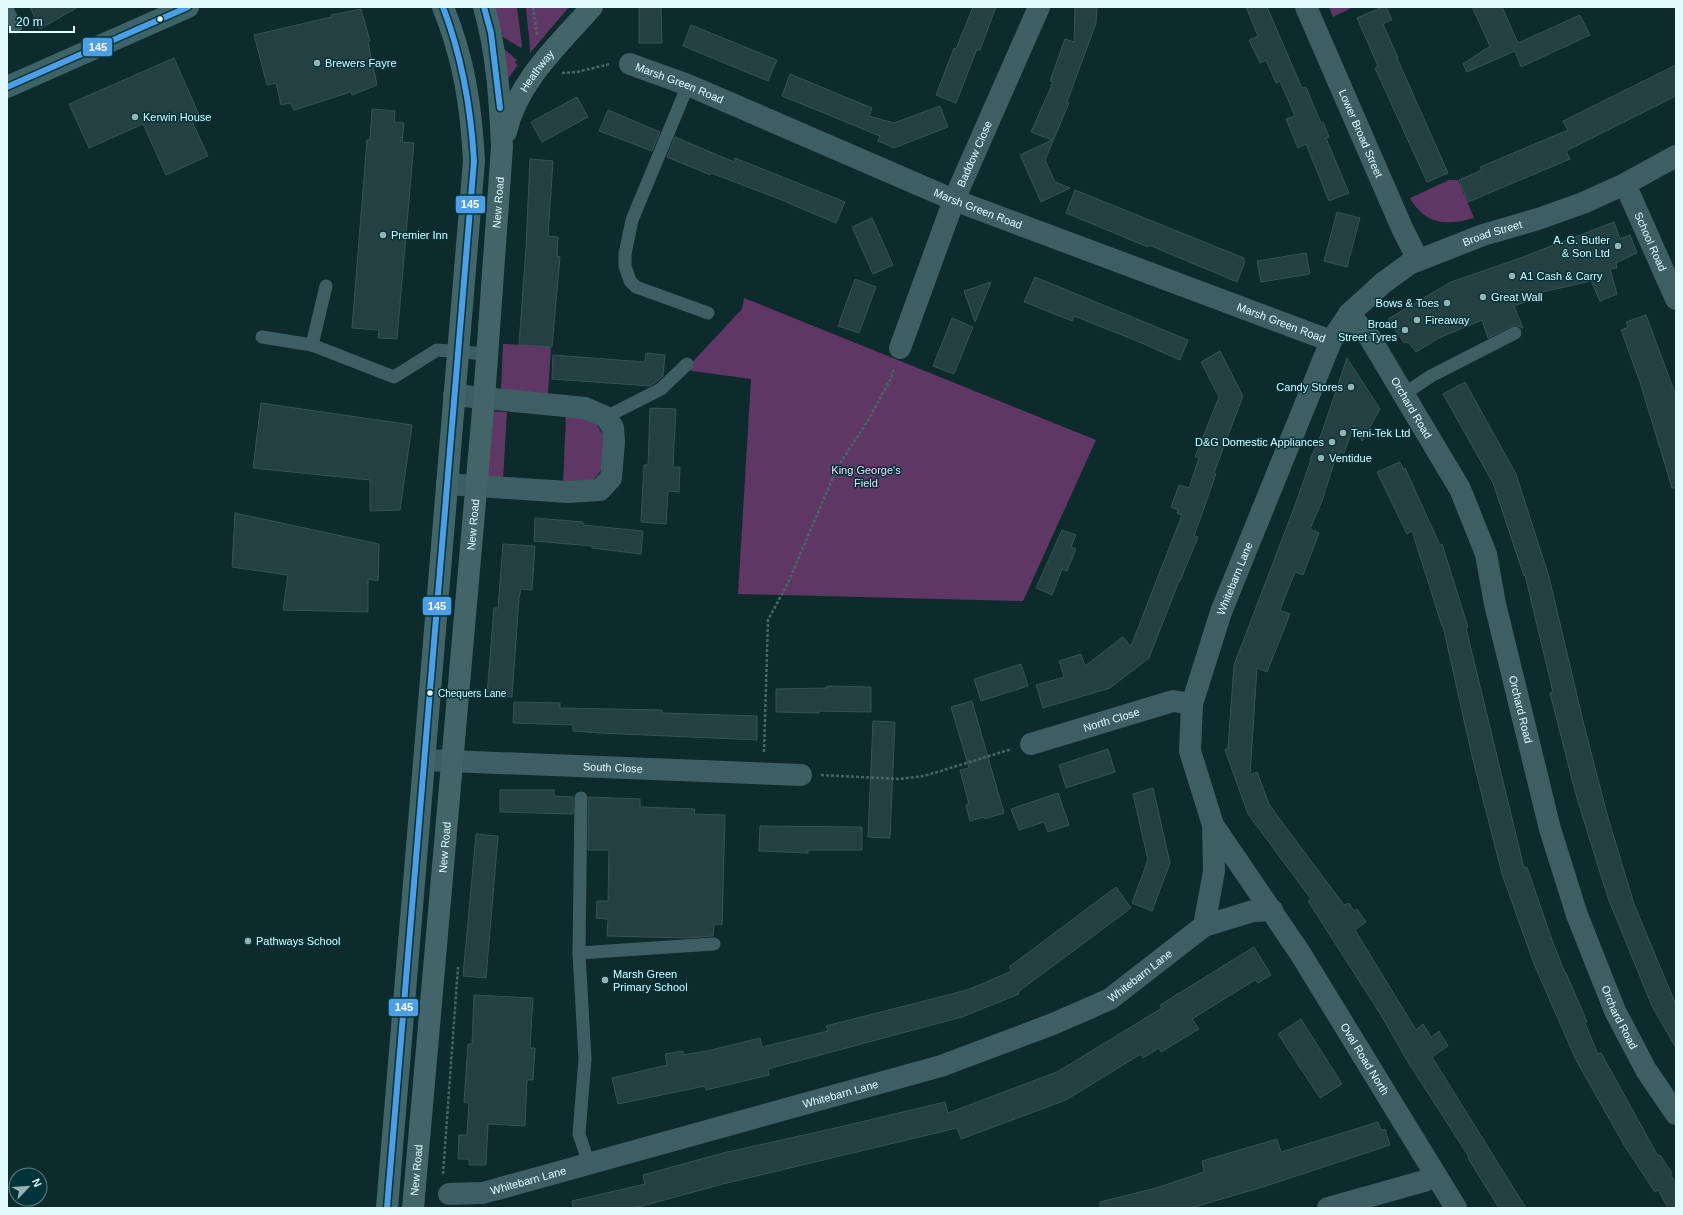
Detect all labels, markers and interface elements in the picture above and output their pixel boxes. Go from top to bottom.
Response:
scale bar [10,8,74,34]
unlabelled marker [155,14,165,24]
text: 20 m [16,15,43,29]
line badge: 145 [82,37,113,57]
text: 145 [89,41,107,53]
street label: Heathway [517,47,556,94]
place label: Brewers Fayre [325,57,397,69]
marker: Brewers Fayre [312,58,322,68]
street label: Marsh Green Road [634,60,725,106]
street label: Lower Broad Street [1337,88,1385,179]
place label: Kerwin House [143,111,211,123]
marker: Kerwin House [130,112,140,122]
street label: Baddow Close [955,119,994,189]
street label: New Road [490,177,506,229]
street label: Marsh Green Road [932,186,1024,231]
line badge: 145 [455,195,486,214]
text: 145 [461,198,479,210]
street label: School Road [1632,210,1669,273]
street label: Broad Street [1461,218,1523,248]
place label: Premier Inn [391,229,448,241]
marker: Premier Inn [378,230,388,240]
place label: A. G. Butler & Son Ltd [1553,234,1610,259]
marker: A. G. Butler & Son Ltd [1613,241,1623,251]
place label: A1 Cash & Carry [1520,270,1603,282]
marker: A1 Cash & Carry [1507,271,1517,281]
place label: Great Wall [1491,291,1543,303]
marker: Great Wall [1478,292,1488,302]
place label: Bows & Toes [1376,297,1439,309]
marker: Bows & Toes [1442,298,1452,308]
street label: Marsh Green Road [1235,300,1327,344]
place label: Fireaway [1425,314,1470,326]
marker: Fireaway [1412,315,1422,325]
place label: Broad Street Tyres [1338,318,1397,343]
marker: Broad Street Tyres [1400,325,1410,335]
street label: Orchard Road [1389,375,1434,440]
place label: Candy Stores [1276,381,1343,393]
marker: Candy Stores [1346,382,1356,392]
place label: Teni-Tek Ltd [1351,427,1410,439]
marker: Teni-Tek Ltd [1338,428,1348,438]
place label: D&G Domestic Appliances [1195,436,1324,448]
marker: D&G Domestic Appliances [1327,437,1337,447]
place label: Ventidue [1329,452,1372,464]
marker: Ventidue [1316,453,1326,463]
park label: King George's Field [831,464,901,489]
street label: New Road [465,498,481,551]
street label: Whitebarn Lane [1214,540,1255,617]
line badge: 145 [422,596,452,616]
text: 145 [428,600,446,612]
street label: Orchard Road [1507,674,1535,744]
marker: Chequers Lane [425,688,435,698]
place label: Chequers Lane [438,688,507,699]
street label: North Close [1082,705,1141,734]
street label: South Close [583,760,643,775]
street label: New Road [436,821,453,874]
place label: Pathways School [256,935,340,947]
marker: Pathways School [243,936,253,946]
street label: Whitebarn Lane [1106,947,1174,1004]
place label: Marsh Green Primary School [613,968,688,993]
marker: Marsh Green Primary School [600,975,610,985]
street label: Orchard Road [1599,984,1640,1051]
line badge: 145 [388,998,419,1017]
text: 145 [395,1001,413,1013]
street label: Oval Road North [1338,1021,1391,1097]
street label: Whitebarn Lane [801,1078,880,1110]
street label: New Road [408,1144,425,1196]
street label: Whitebarn Lane [489,1164,567,1197]
north arrow [8,1167,48,1207]
text: N [30,1177,44,1189]

